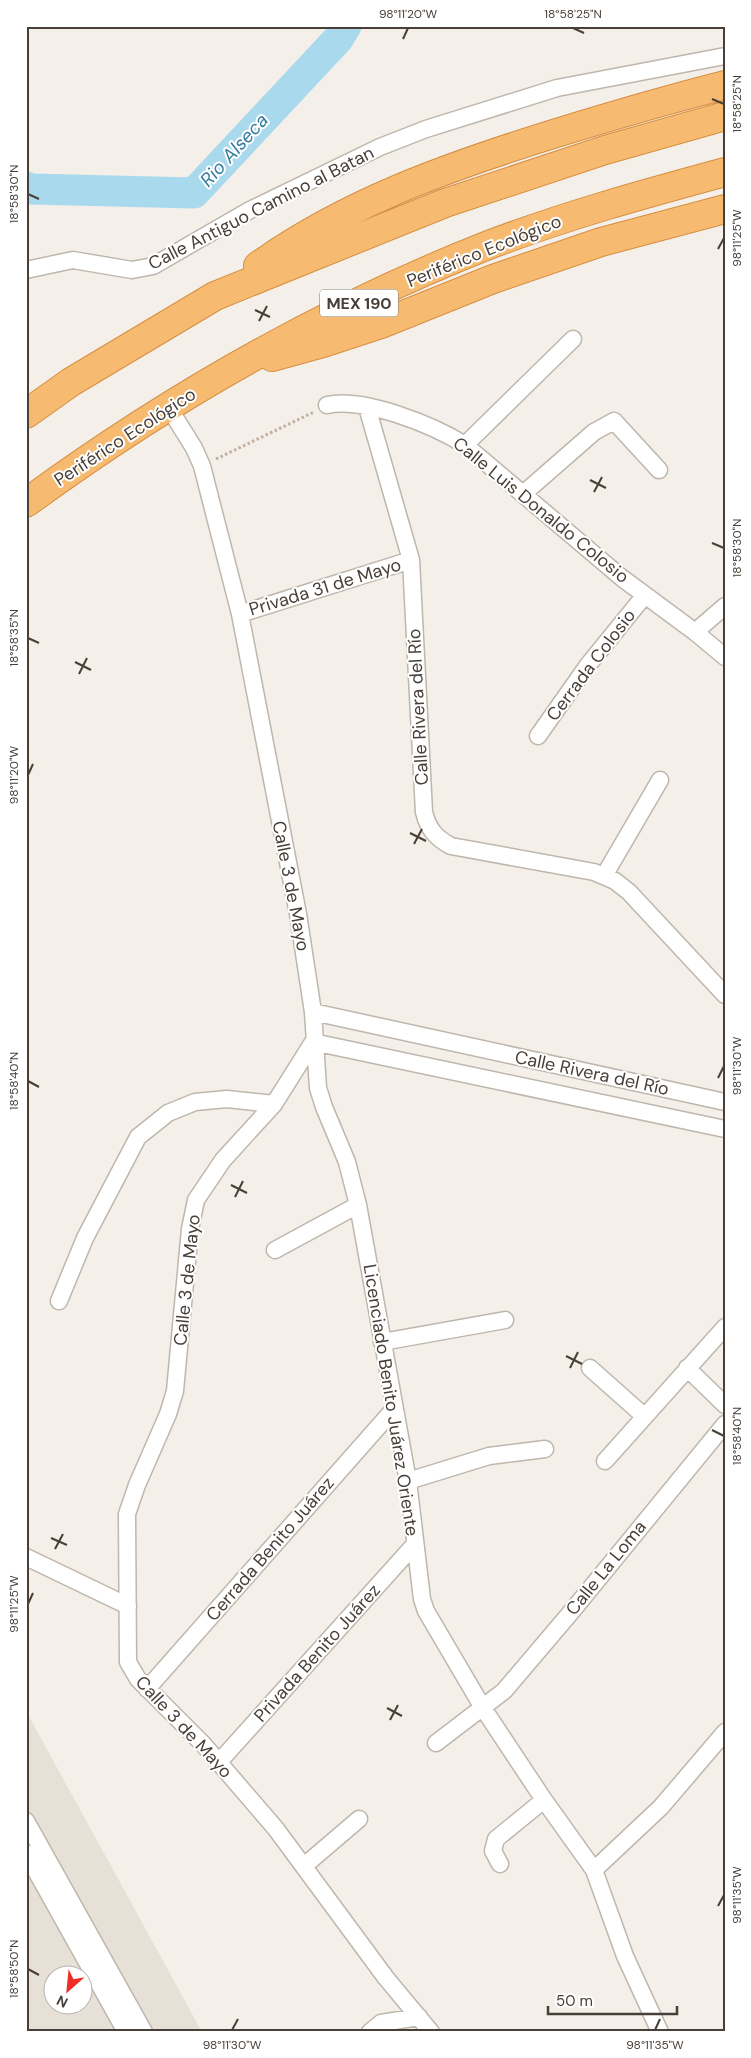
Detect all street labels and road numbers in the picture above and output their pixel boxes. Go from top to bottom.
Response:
street label: Calle Antiguo Camino al Batan [144,141,378,275]
street label: Periférico Ecológico [403,209,565,293]
road number: MEX 190 [320,290,398,316]
street label: Periférico Ecológico [49,382,201,492]
street label: Calle Luis Donaldo Colosio [448,431,634,589]
street label: Privada 31 de Mayo [246,552,404,622]
street label: Cerrada Colosio [541,604,641,726]
street label: Calle Rivera del Río [402,628,434,786]
street label: Calle 3 de Mayo [267,819,315,953]
street label: Calle Rivera del Río [513,1045,671,1101]
street label: Calle 3 de Mayo [168,1213,206,1347]
street label: Licenciado Benito Juárez Oriente [358,1262,424,1538]
street label: Cerrada Benito Juárez [201,1472,339,1626]
street label: Calle La Loma [560,1516,652,1620]
street label: Privada Benito Juárez [249,1579,385,1727]
street label: Calle 3 de Mayo [130,1671,238,1783]

